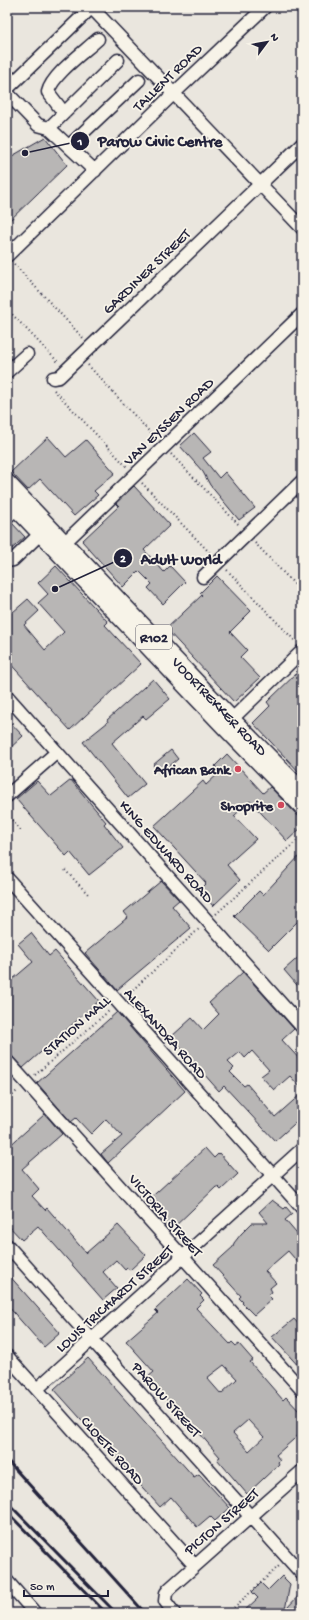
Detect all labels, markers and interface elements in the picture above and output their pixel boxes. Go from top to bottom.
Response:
north arrow [247,22,287,62]
text: N [267,32,281,44]
street label: TALLENT ROAD [129,41,207,117]
callout: Parow Civic Centre [70,127,231,155]
text: Parow Civic Centre [97,134,223,153]
text: 1 [77,136,83,150]
street label: GARDINER STREET [100,225,196,319]
street label: VAN EYSSEN ROAD [120,374,219,471]
callout: Adult World [113,544,229,572]
text: Adult World [140,552,223,571]
text: 2 [120,553,126,567]
road number: R102 [136,625,172,649]
street label: VOORTREKKER ROAD [166,653,270,761]
place label: African Bank [153,762,232,780]
marker: African Bank [233,764,243,774]
street label: KING EDWARD ROAD [115,797,217,908]
place label: Shoprite [220,798,274,816]
marker: Shoprite [276,800,286,810]
street label: ALEXANDRA ROAD [119,985,210,1084]
street label: STATION MALL [40,992,115,1061]
street label: VICTORIA STREET [123,1170,206,1262]
street label: LOUIS TRICHARDT STREET [53,1241,179,1357]
street label: PAROW STREET [126,1358,205,1443]
street label: CLOETE ROAD [76,1413,147,1490]
street label: PICTON STREET [180,1484,264,1561]
scale bar [24,1572,108,1598]
text: 50 m [30,1581,55,1595]

